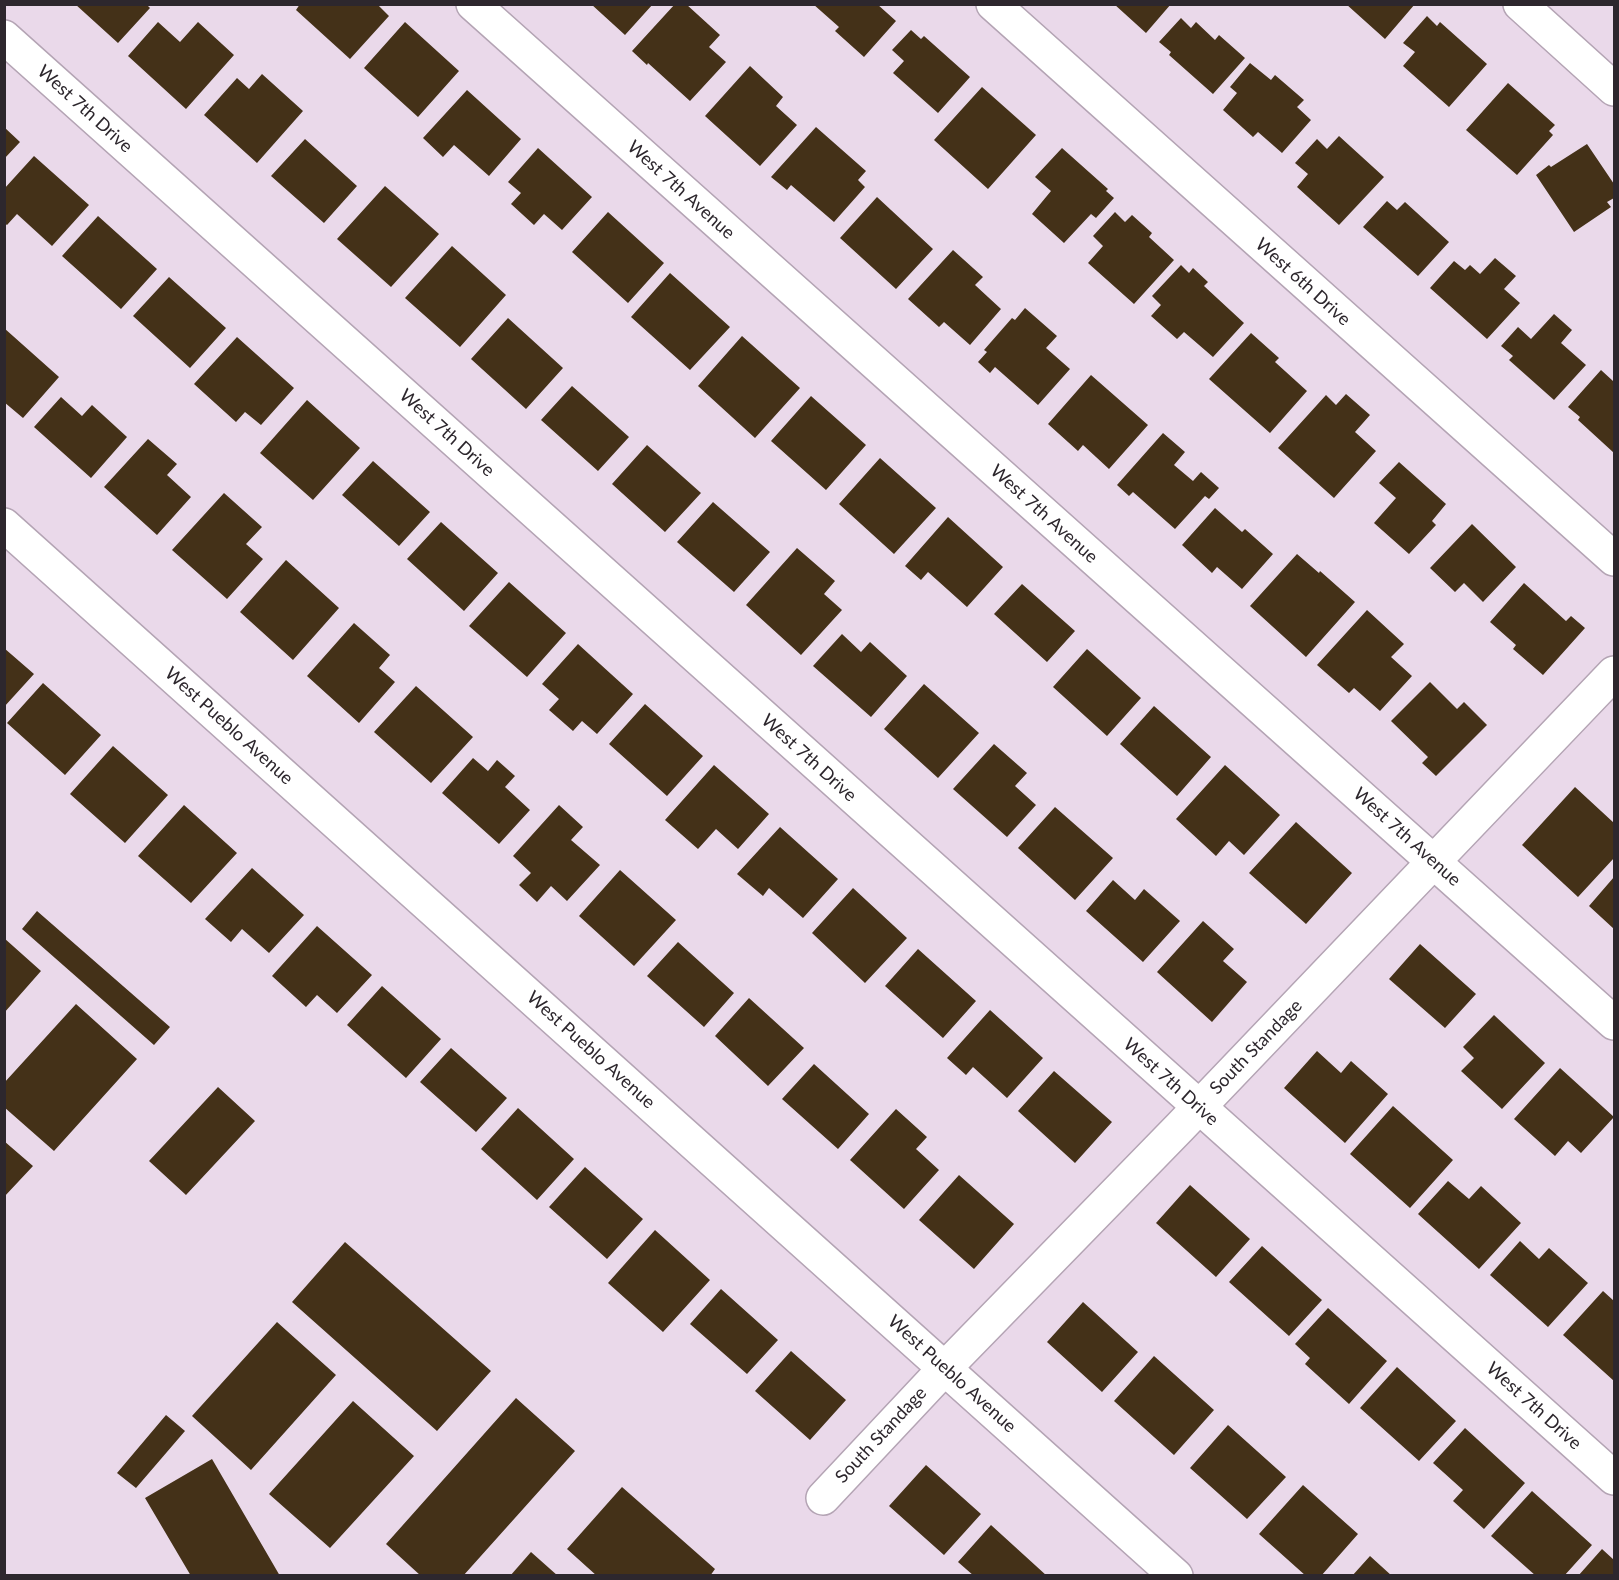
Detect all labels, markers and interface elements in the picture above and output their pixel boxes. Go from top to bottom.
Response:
street label: West 7th Drive [33,61,137,157]
street label: West 7th Avenue [623,136,739,244]
street label: West 6th Drive [1251,234,1355,330]
street label: West 7th Drive [395,385,499,481]
street label: West 7th Avenue [986,460,1102,568]
street label: West Pueblo Avenue [160,663,298,789]
street label: West 7th Drive [757,710,861,806]
street label: West 7th Avenue [1349,783,1465,891]
street label: West Pueblo Avenue [522,987,660,1113]
street label: South Standage [1205,995,1307,1099]
street label: West 7th Drive [1119,1034,1223,1130]
street label: West Pueblo Avenue [883,1311,1021,1437]
street label: West 7th Drive [1482,1358,1586,1454]
street label: South Standage [831,1382,931,1488]

